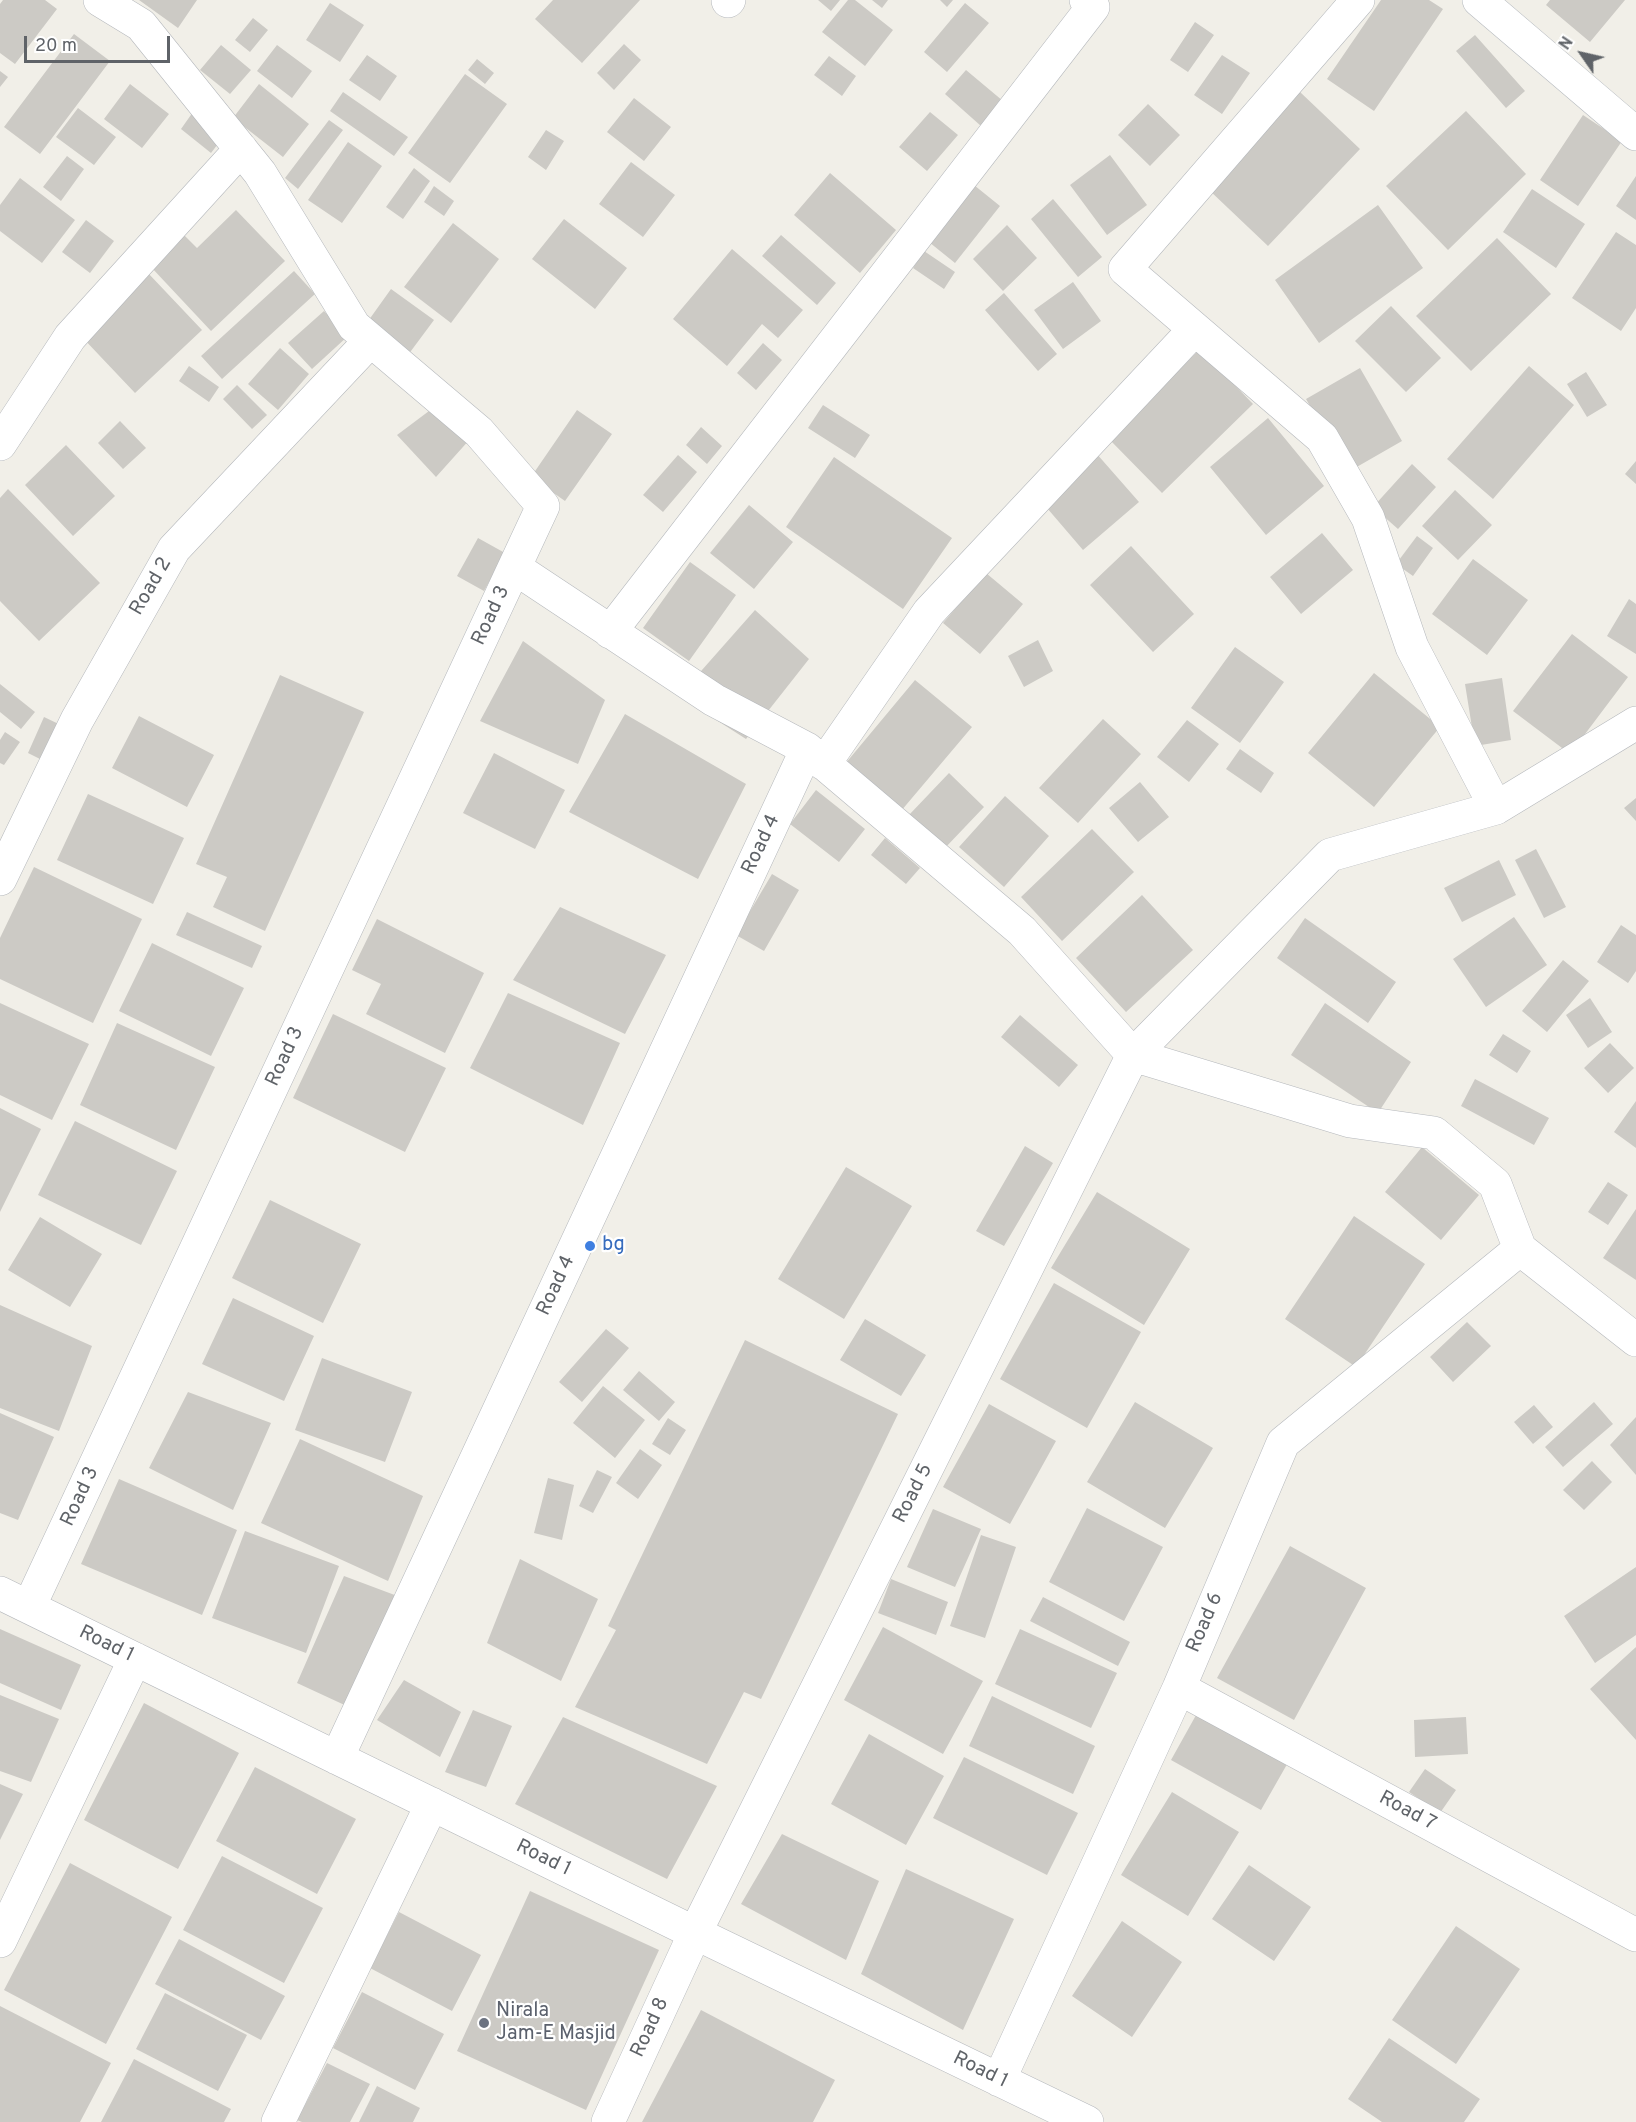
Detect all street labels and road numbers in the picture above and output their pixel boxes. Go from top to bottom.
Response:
street label: Road 2 [126,554,178,620]
street label: Road 3 [468,582,516,650]
street label: Road 4 [738,811,786,879]
street label: Road 3 [262,1023,310,1091]
street label: Road 4 [533,1252,581,1320]
street label: Road 5 [889,1460,939,1528]
street label: Road 3 [57,1463,105,1531]
street label: Road 6 [1183,1589,1229,1657]
street label: Road 1 [74,1621,138,1669]
street label: Road 7 [1374,1787,1440,1837]
street label: Road 1 [511,1835,575,1883]
street label: Road 8 [627,1994,675,2062]
street label: Road 1 [948,2047,1012,2095]

